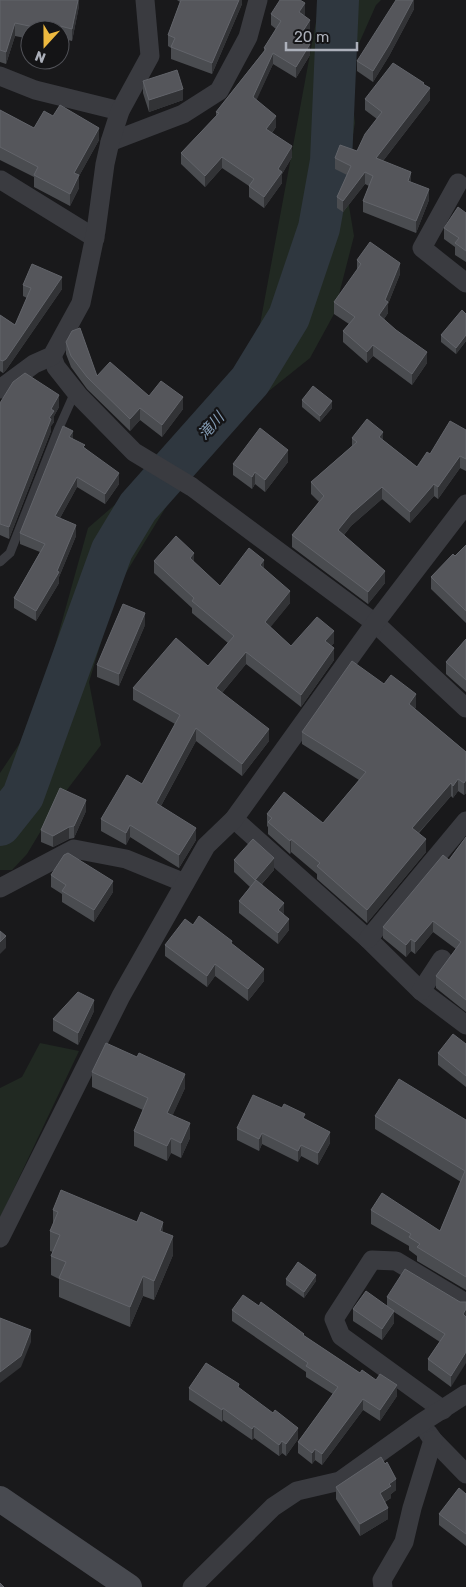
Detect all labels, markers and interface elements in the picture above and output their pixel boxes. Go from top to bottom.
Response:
north arrow [20,20,70,70]
scale bar [286,20,357,52]
text: 20 m [294,28,329,46]
text: N [33,47,48,66]
water label: 滝川 [194,407,229,443]

